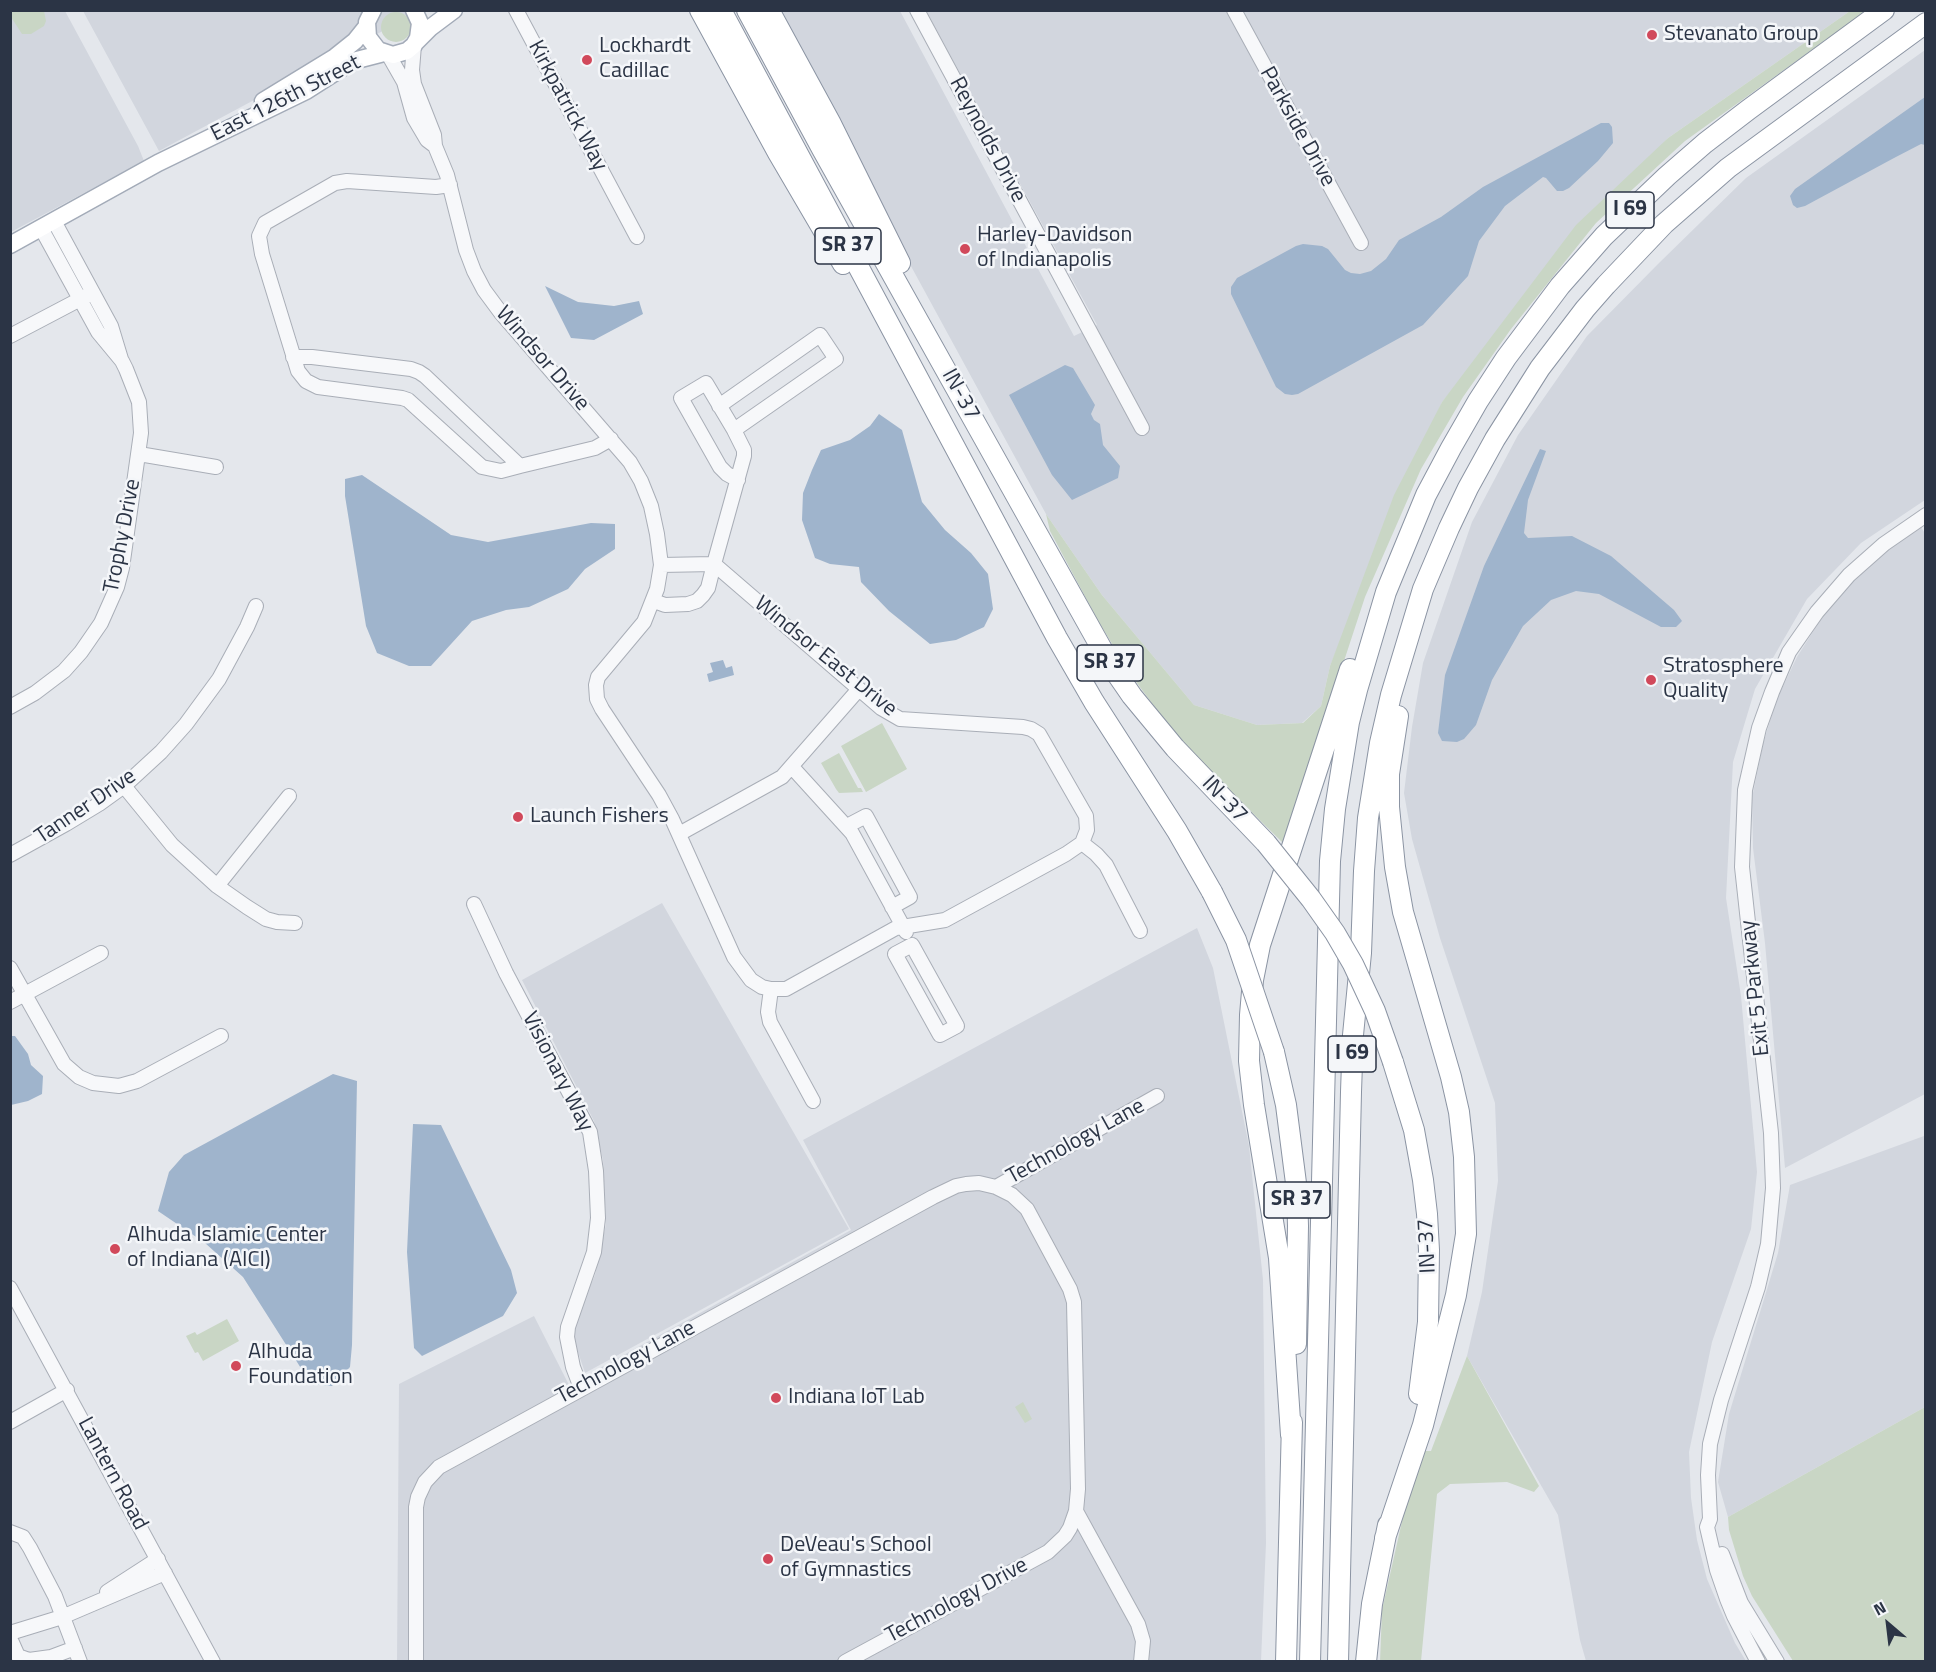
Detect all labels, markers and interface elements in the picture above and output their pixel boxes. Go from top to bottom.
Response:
place label: Stevanato Group [1664,22,1819,48]
marker: Stevanato Group [1645,28,1659,42]
place label: Lockhardt Cadillac [599,34,691,86]
street label: Kirkpatrick Way [522,36,612,176]
street label: East 126th Street [207,50,365,148]
marker: Lockhardt Cadillac [580,53,594,67]
street label: Parkside Drive [1253,63,1341,191]
street label: Reynolds Drive [943,73,1031,207]
road number: I 69 [1606,192,1654,228]
place label: Harley-Davidson of Indianapolis [977,223,1132,274]
road number: SR 37 [815,228,881,264]
marker: Harley-Davidson of Indianapolis [958,242,972,256]
street label: Windsor Drive [489,301,595,417]
street label: IN-37 [935,365,985,425]
street label: Trophy Drive [99,477,147,595]
street label: Windsor East Drive [748,591,902,723]
road number: SR 37 [1077,645,1143,681]
place label: Stratosphere Quality [1663,654,1784,706]
marker: Stratosphere Quality [1644,673,1658,687]
street label: Tanner Drive [31,764,141,850]
street label: IN-37 [1196,771,1252,829]
place label: Launch Fishers [530,804,669,830]
marker: Launch Fishers [511,810,525,824]
street label: Exit 5 Parkway [1736,919,1776,1057]
street label: Visionary Way [516,1008,598,1136]
road number: I 69 [1328,1036,1376,1072]
street label: Technology Lane [1002,1093,1150,1191]
road number: SR 37 [1264,1182,1330,1218]
street label: IN-37 [1413,1218,1443,1274]
place label: Alhuda Islamic Center of Indiana (AICI) [127,1223,327,1274]
marker: Alhuda Islamic Center of Indiana (AICI) [108,1242,122,1256]
street label: Technology Lane [552,1315,700,1411]
place label: Alhuda Foundation [248,1340,353,1392]
marker: Alhuda Foundation [229,1359,243,1373]
place label: Indiana IoT Lab [788,1385,925,1411]
marker: Indiana IoT Lab [769,1391,783,1405]
street label: Lantern Road [71,1413,153,1535]
place label: DeVeau's School of Gymnastics [780,1533,932,1585]
marker: DeVeau's School of Gymnastics [761,1552,775,1566]
street label: Technology Drive [881,1552,1033,1650]
north arrow [1858,1594,1918,1654]
text: N [1869,1595,1890,1621]

